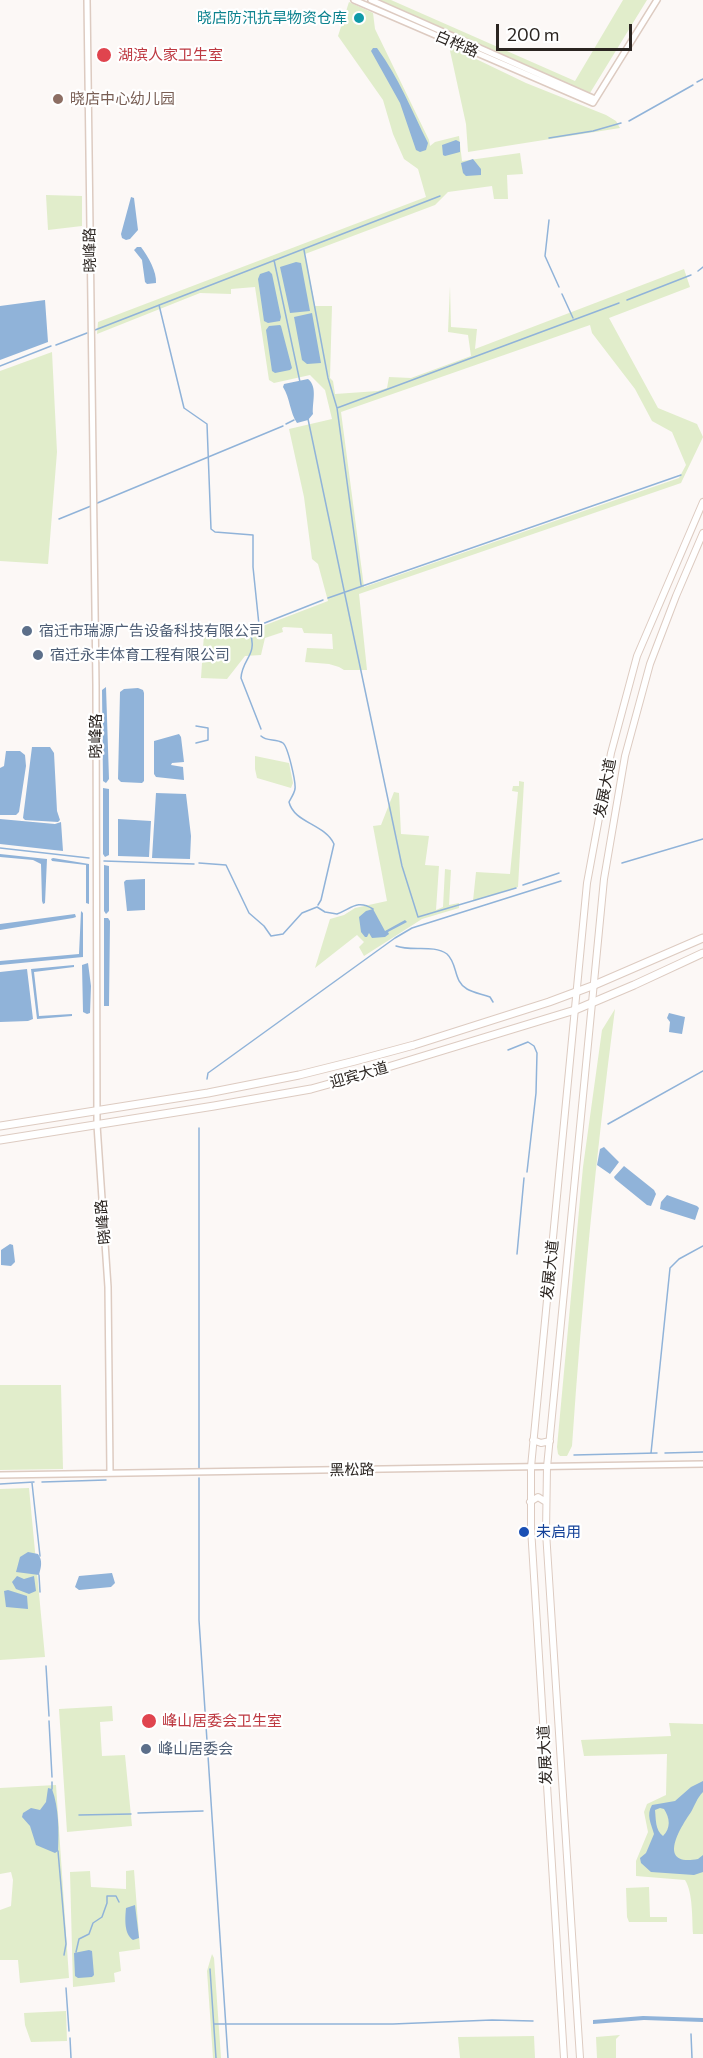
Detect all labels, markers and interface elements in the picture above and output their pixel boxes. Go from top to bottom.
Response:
place label: 晓店防汛抗旱物资仓库 [197,9,347,27]
marker: 晓店防汛抗旱物资仓库 [352,11,366,25]
scale bar [499,12,636,50]
text: 200 m [507,23,560,45]
street label: 白桦路 [433,27,481,61]
marker: 湖滨人家卫生室 [95,46,113,64]
place label: 湖滨人家卫生室 [118,46,223,64]
place label: 晓店中心幼儿园 [70,90,175,108]
marker: 晓店中心幼儿园 [51,92,65,106]
street label: 晓峰路 [81,227,99,273]
place label: 宿迁市瑞源广告设备科技有限公司 [39,622,264,640]
marker: 宿迁市瑞源广告设备科技有限公司 [20,624,34,638]
place label: 宿迁永丰体育工程有限公司 [50,646,230,664]
marker: 宿迁永丰体育工程有限公司 [31,648,45,662]
street label: 晓峰路 [87,714,105,758]
street label: 发展大道 [590,757,620,819]
street label: 迎宾大道 [328,1058,390,1092]
street label: 晓峰路 [92,1199,114,1245]
street label: 发展大道 [538,1239,562,1301]
street label: 黑松路 [329,1461,375,1479]
place label: 未启用 [536,1523,581,1541]
marker: 未启用 [517,1525,531,1539]
marker: 峰山居委会卫生室 [140,1712,158,1730]
place label: 峰山居委会卫生室 [162,1712,282,1730]
street label: 发展大道 [534,1725,556,1785]
place label: 峰山居委会 [158,1740,233,1758]
marker: 峰山居委会 [139,1742,153,1756]

